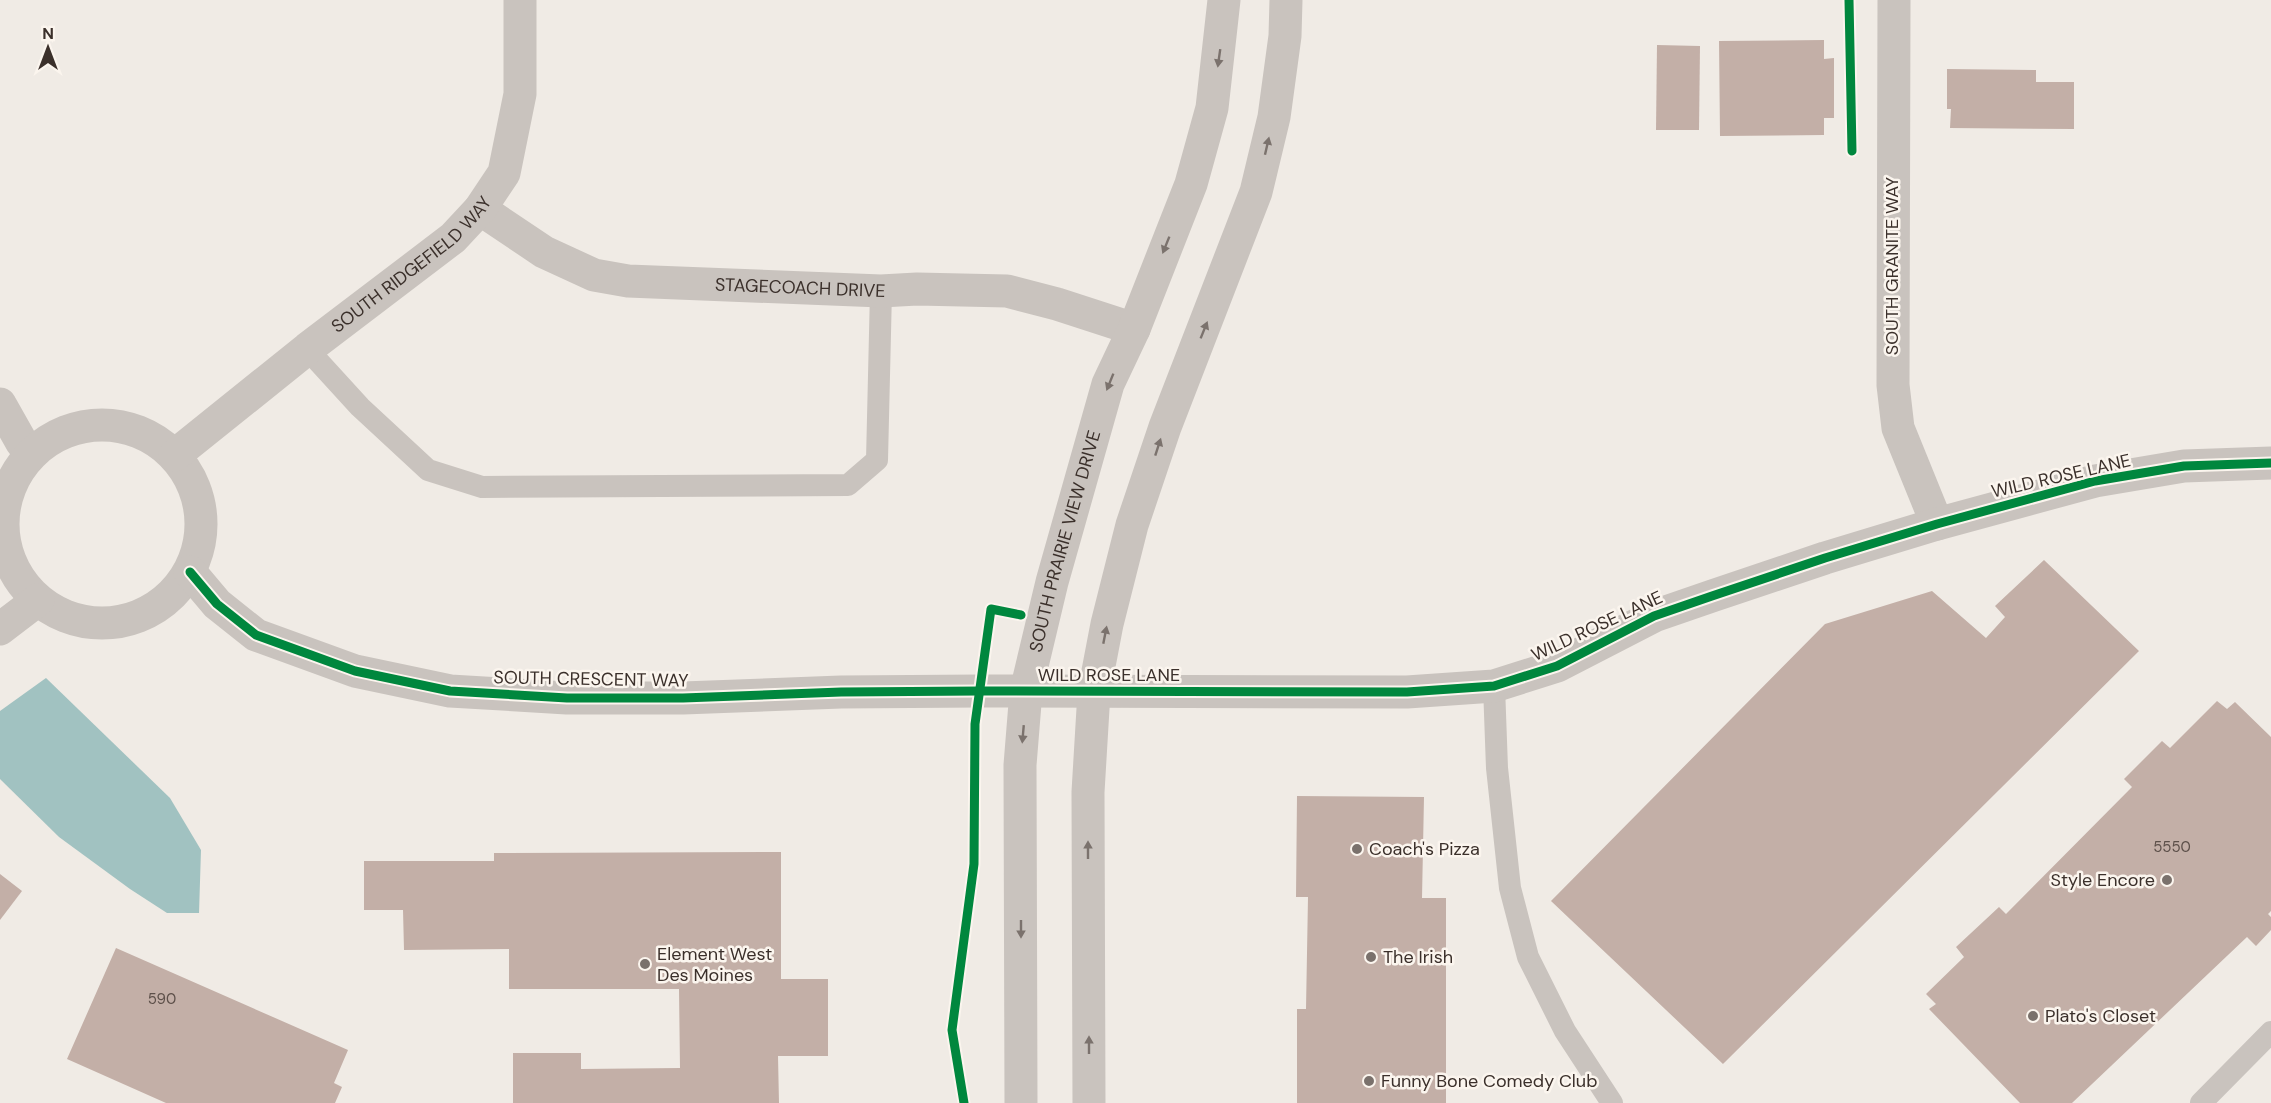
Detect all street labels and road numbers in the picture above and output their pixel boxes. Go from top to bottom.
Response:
street label: SOUTH GRANITE WAY [1880,176,1904,355]
street label: SOUTH RIDGEFIELD WAY [326,191,497,338]
street label: STAGECOACH DRIVE [715,272,886,303]
street label: SOUTH PRAIRIE VIEW DRIVE [1024,428,1106,655]
street label: WILD ROSE LANE [1989,448,2133,504]
street label: WILD ROSE LANE [1527,585,1667,667]
street label: WILD ROSE LANE [1038,663,1180,687]
street label: SOUTH CRESCENT WAY [493,665,689,693]

